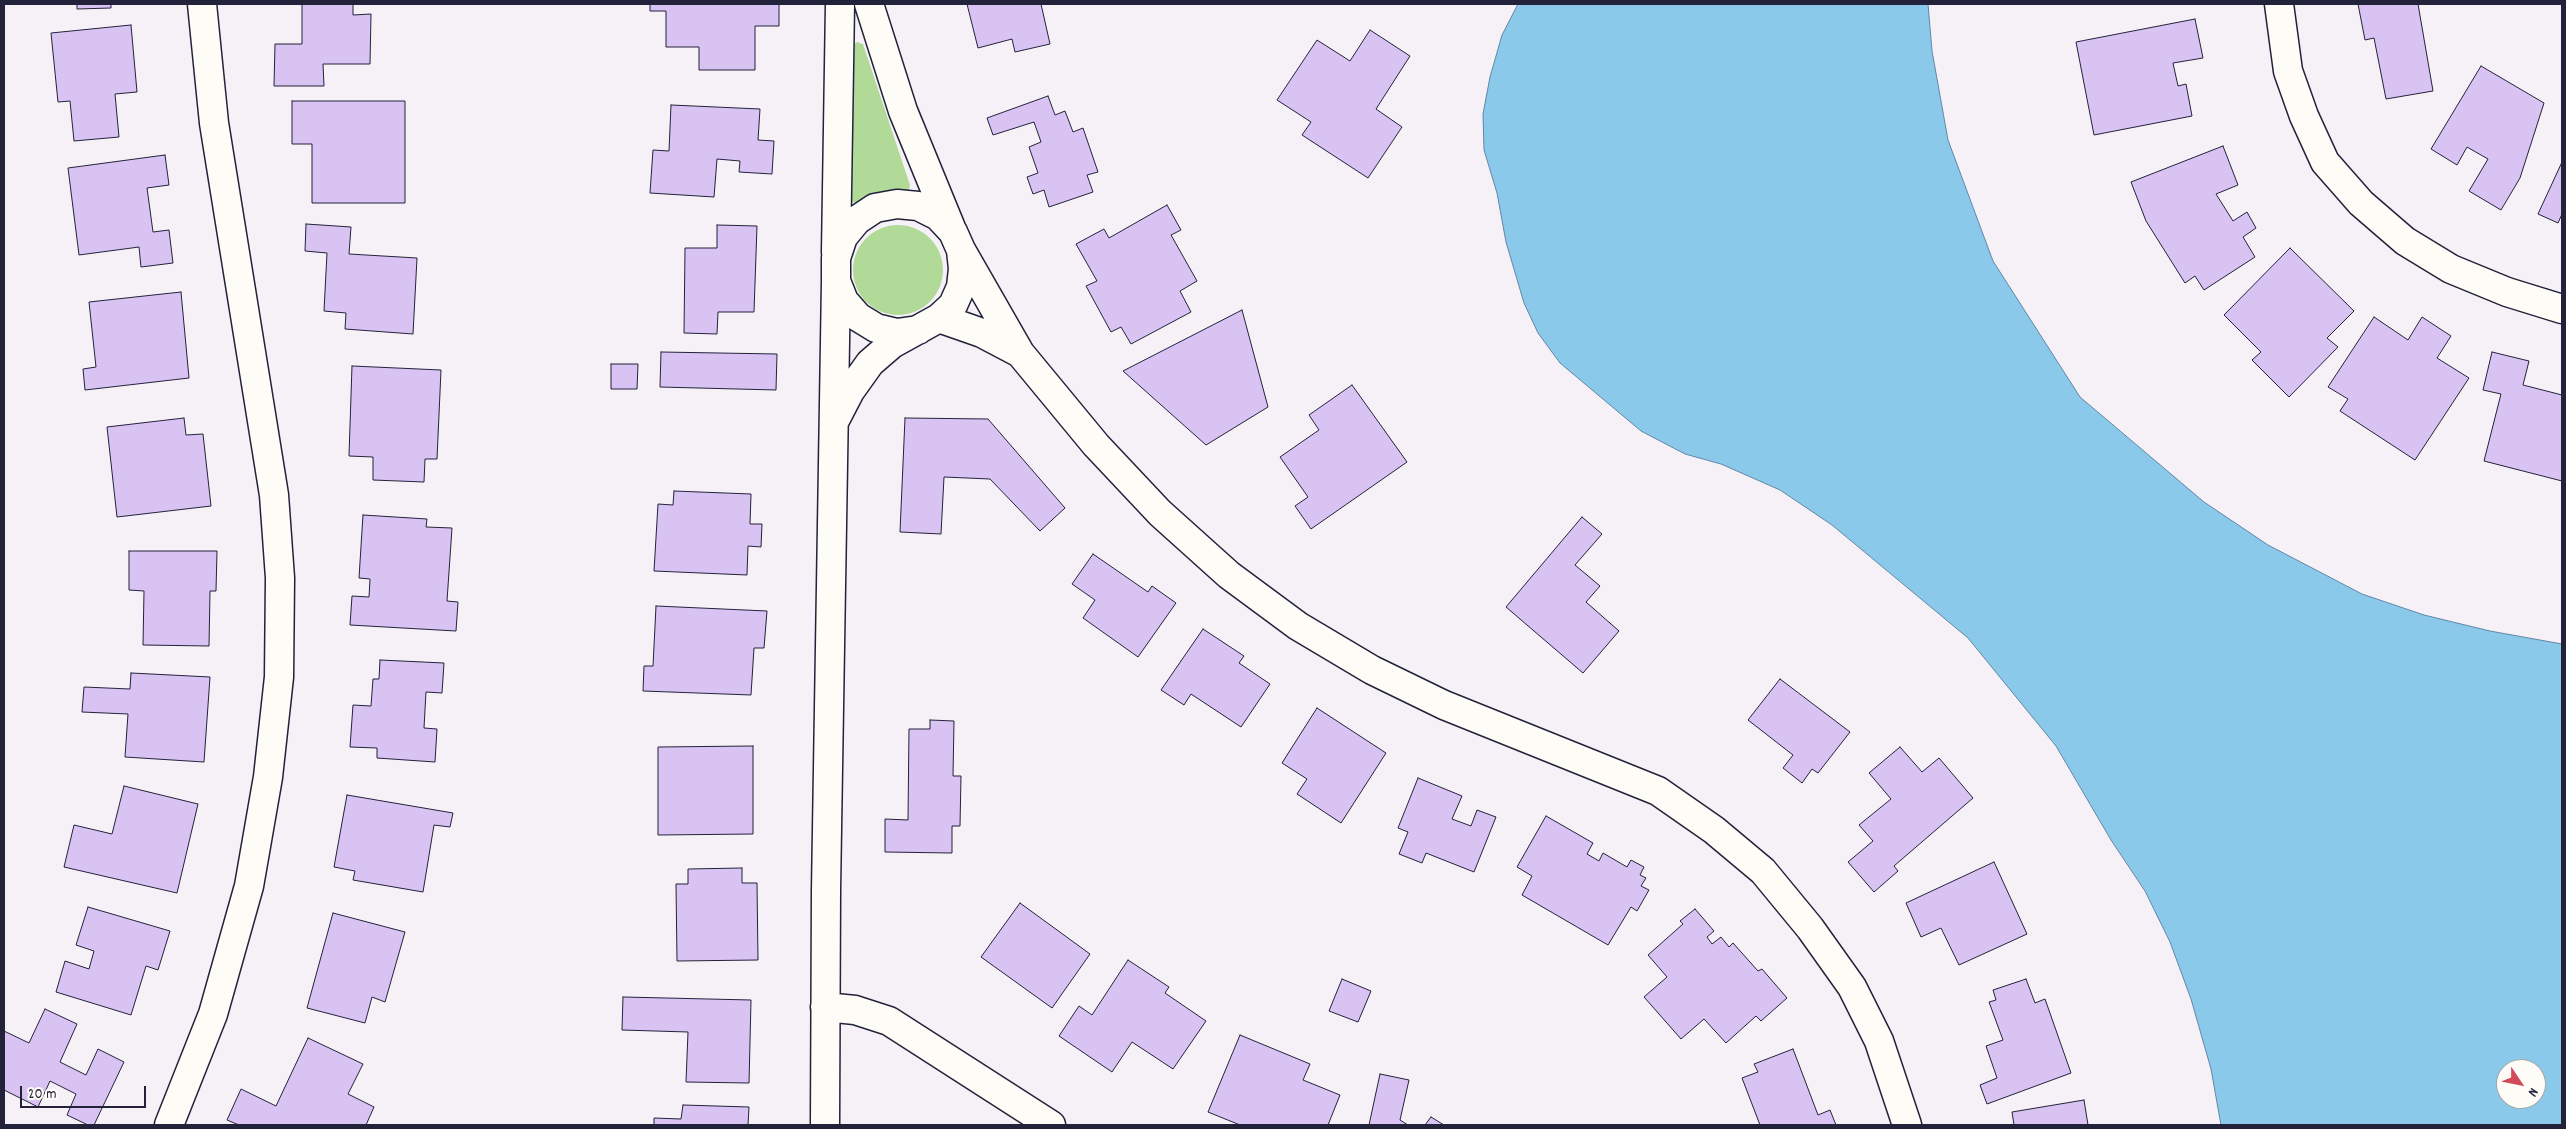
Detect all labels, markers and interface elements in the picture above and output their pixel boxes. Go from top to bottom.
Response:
north arrow [2496,1059,2546,1109]
scale bar [22,1076,149,1108]
text: N [2522,1083,2543,1100]
text: 20 m [28,1084,56,1106]

